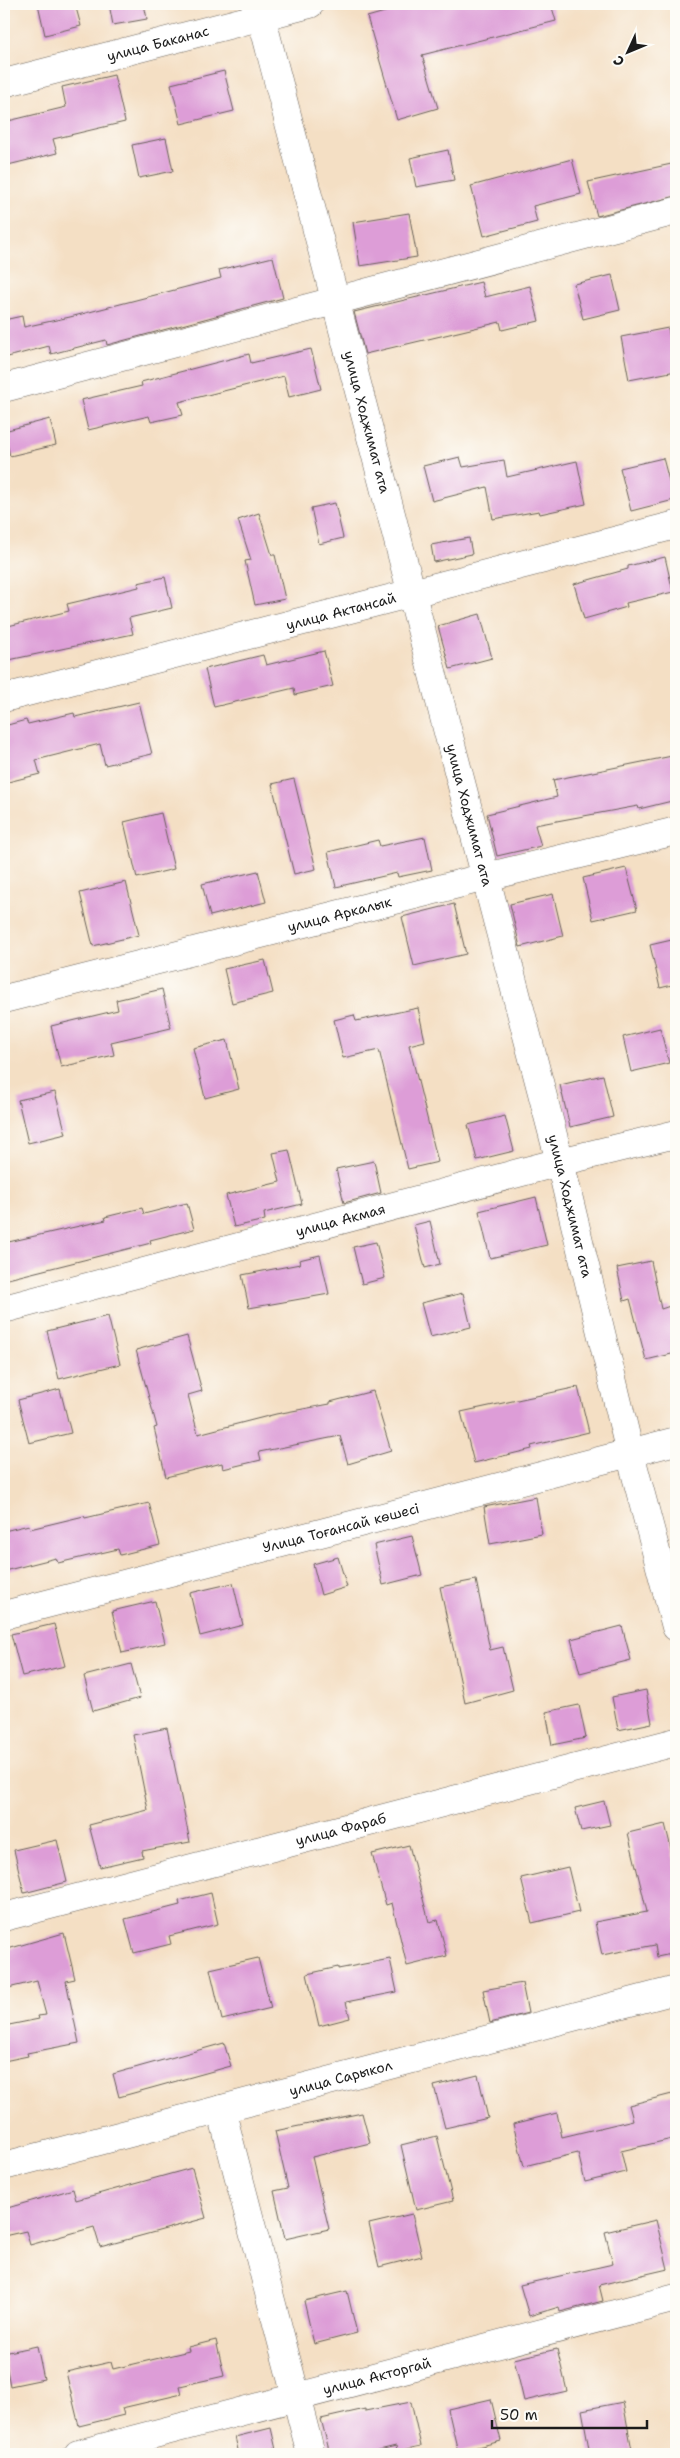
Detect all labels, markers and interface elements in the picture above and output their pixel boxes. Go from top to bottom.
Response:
street label: улица Баканас [105,21,211,65]
north arrow [602,28,652,78]
text: С [609,52,628,70]
street label: улица Ходжимат ата [340,349,394,496]
street label: улица Актансай [284,588,398,634]
street label: улица Ходжимат ата [442,742,497,888]
street label: улица Аркалык [286,892,394,936]
street label: улица Ходжимат ата [544,1133,597,1280]
street label: улица Акмая [294,1200,387,1241]
street label: Улица Тоғансай көшесі [261,1499,421,1557]
street label: улица Фараб [294,1809,388,1850]
street label: улица Сарыкол [287,2056,394,2100]
street label: улица Акторгай [321,2353,433,2399]
scale bar [492,2398,648,2430]
text: 50 m [500,2405,538,2425]

